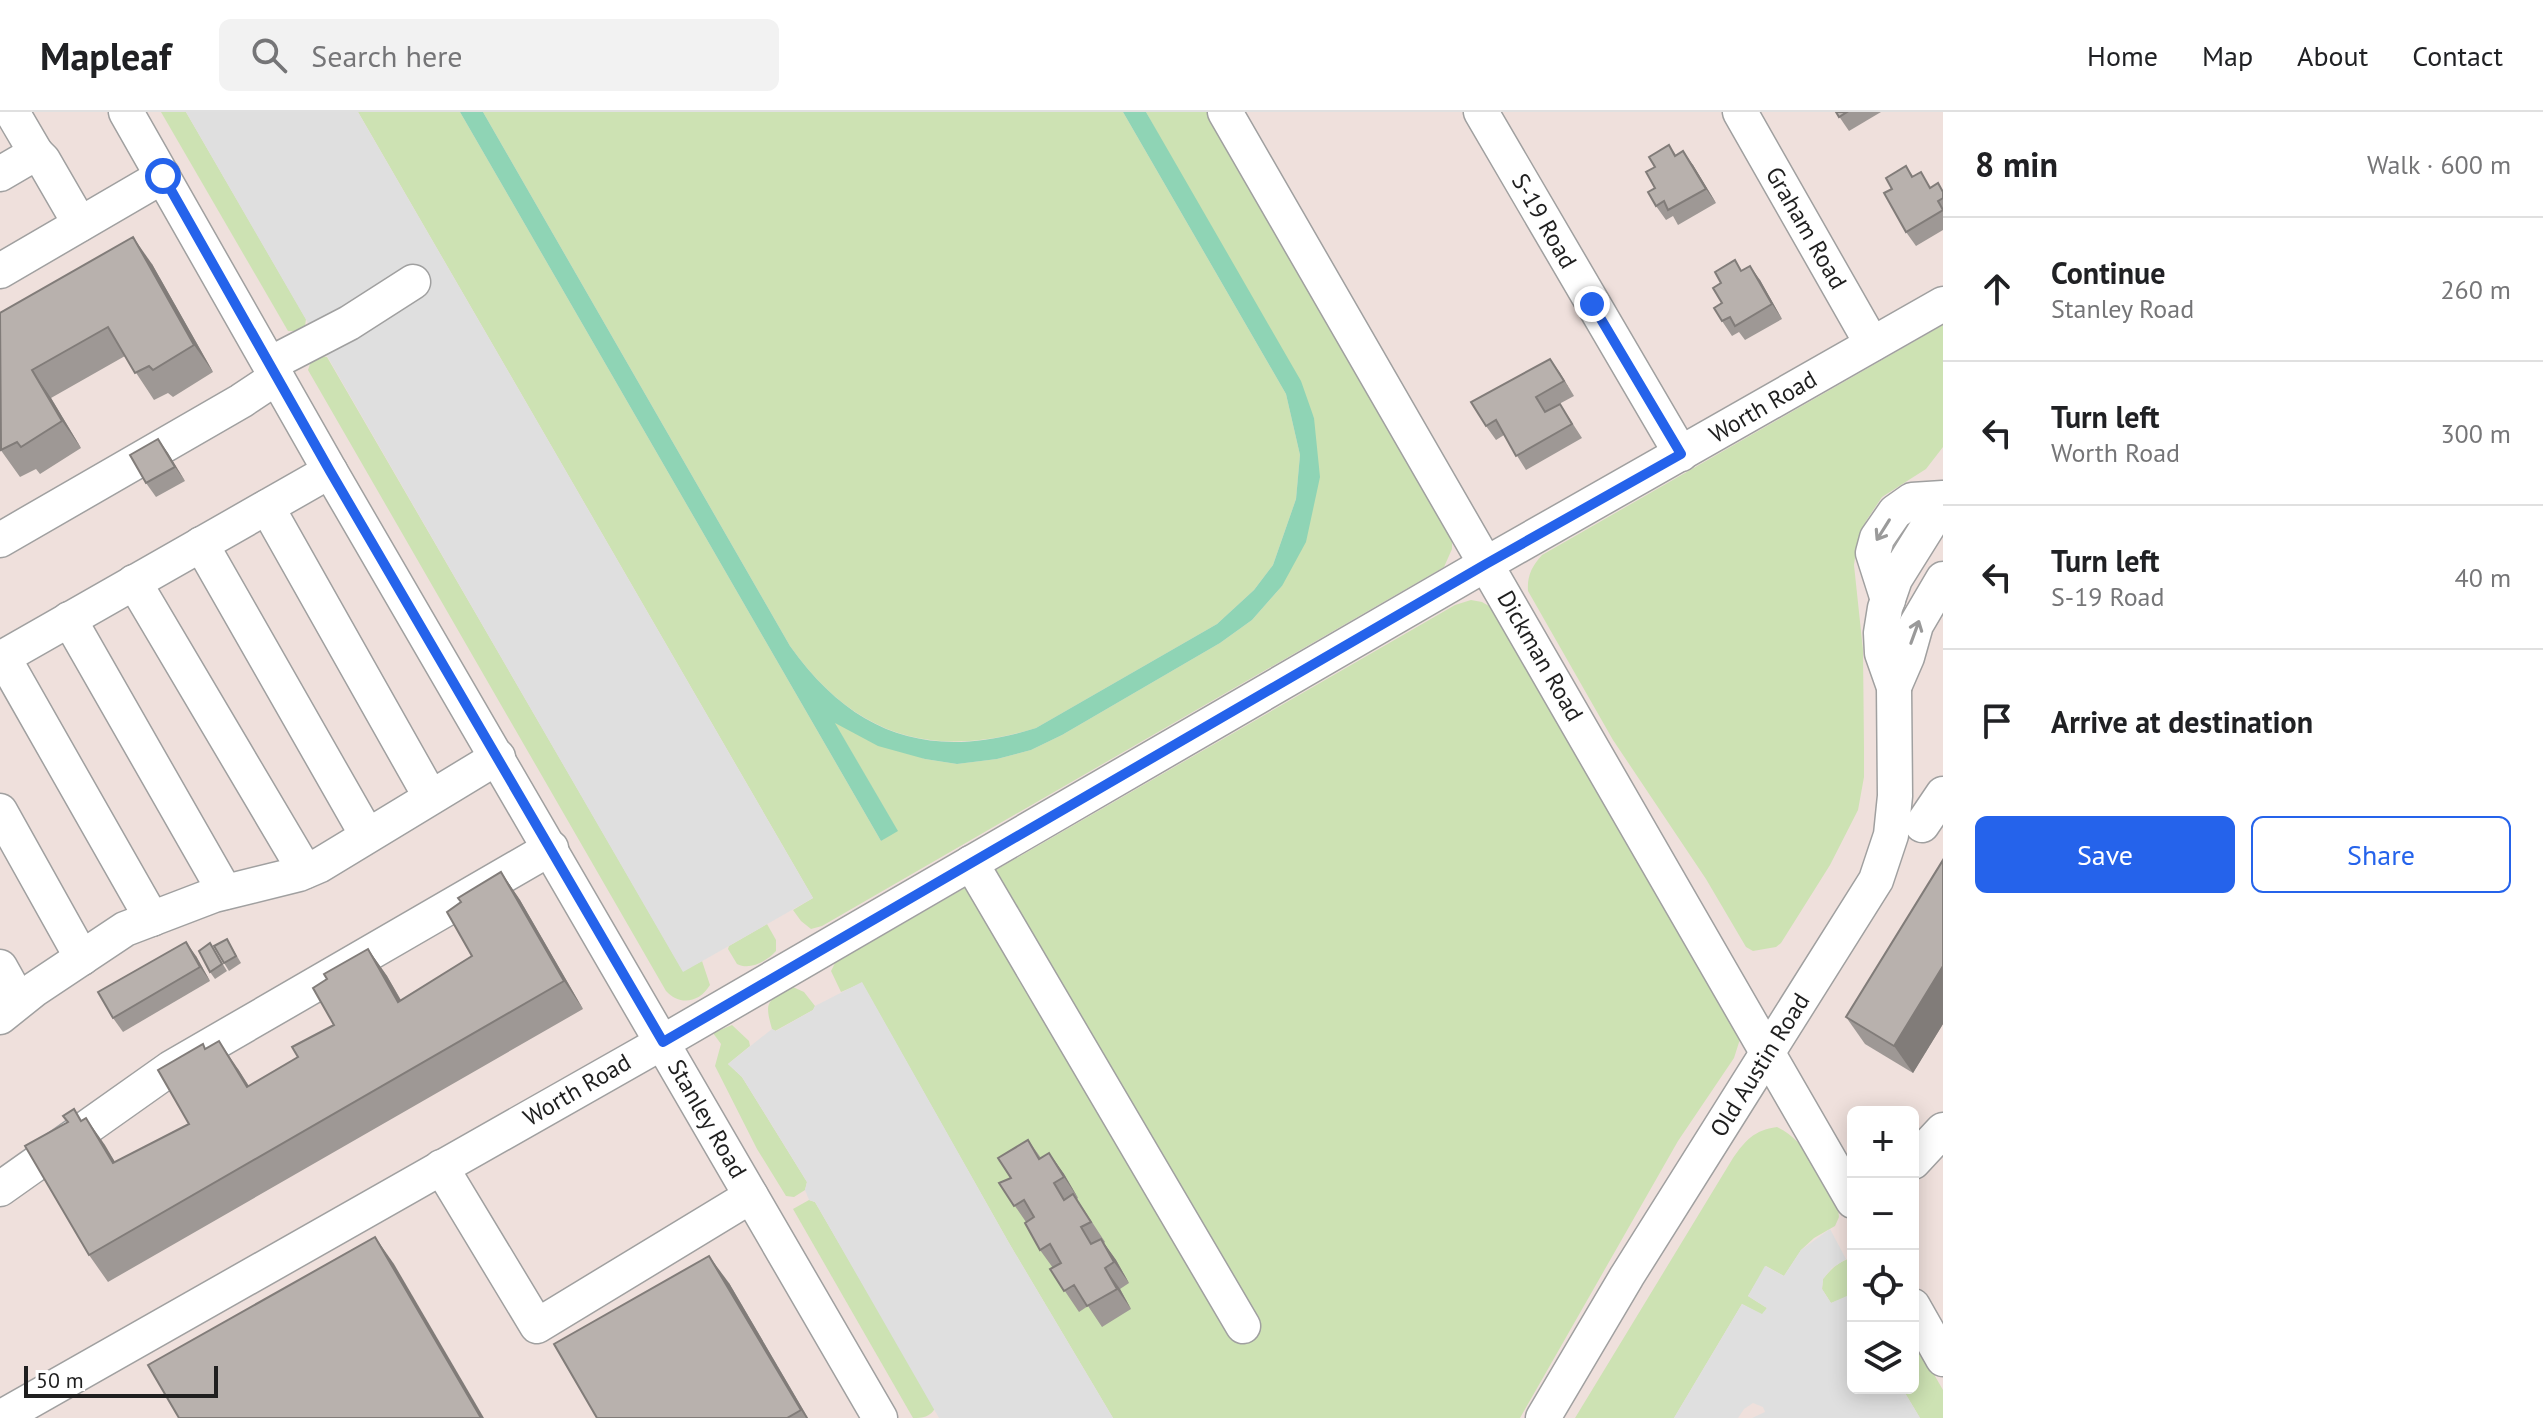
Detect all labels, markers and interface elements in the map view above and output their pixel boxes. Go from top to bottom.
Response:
search box [219,19,779,91]
text: Mapleaf [40,31,171,80]
icon: search [247,33,291,77]
text: Search here [311,36,463,75]
text: Home [2087,37,2158,74]
text: Map [2202,37,2253,74]
text: About [2297,37,2368,74]
text: Contact [2412,37,2503,74]
text: 8 min [1975,142,2058,186]
text: Walk · 600 m [2367,148,2511,181]
route start [145,158,181,194]
street label: Graham Road [1759,161,1854,295]
street label: S-19 Road [1505,168,1584,274]
text: Continue [2051,253,2165,292]
icon: ahead [1975,267,2019,311]
text: 260 m [2440,273,2511,306]
route end [1574,286,1610,322]
text: Stanley Road [2051,292,2194,325]
street label: Worth Road [1703,363,1822,450]
text: Turn left [2051,397,2159,436]
icon: left [1975,411,2019,455]
text: 300 m [2440,417,2511,450]
text: Worth Road [2051,436,2180,469]
one-way arrow [1875,519,1891,541]
text: Turn left [2051,541,2159,580]
icon: left [1975,555,2019,599]
text: 40 m [2455,561,2511,594]
text: S-19 Road [2051,580,2165,613]
street label: Dickman Road [1490,585,1590,727]
one-way arrow [1909,620,1924,645]
icon: arrive [1975,699,2019,743]
text: Arrive at destination [2051,702,2313,741]
button: Save [1975,816,2235,893]
button: Share [2251,816,2511,893]
street label: Old Austin Road [1703,987,1816,1142]
street label: Worth Road [517,1046,636,1133]
street label: Stanley Road [661,1054,754,1184]
map controls [1847,1106,1919,1394]
button: + [1847,1106,1919,1178]
button: − [1847,1178,1919,1250]
button: locate [1847,1250,1919,1322]
button: layers [1847,1322,1919,1394]
scale bar [24,1362,218,1398]
text: 50 m [36,1366,84,1394]

